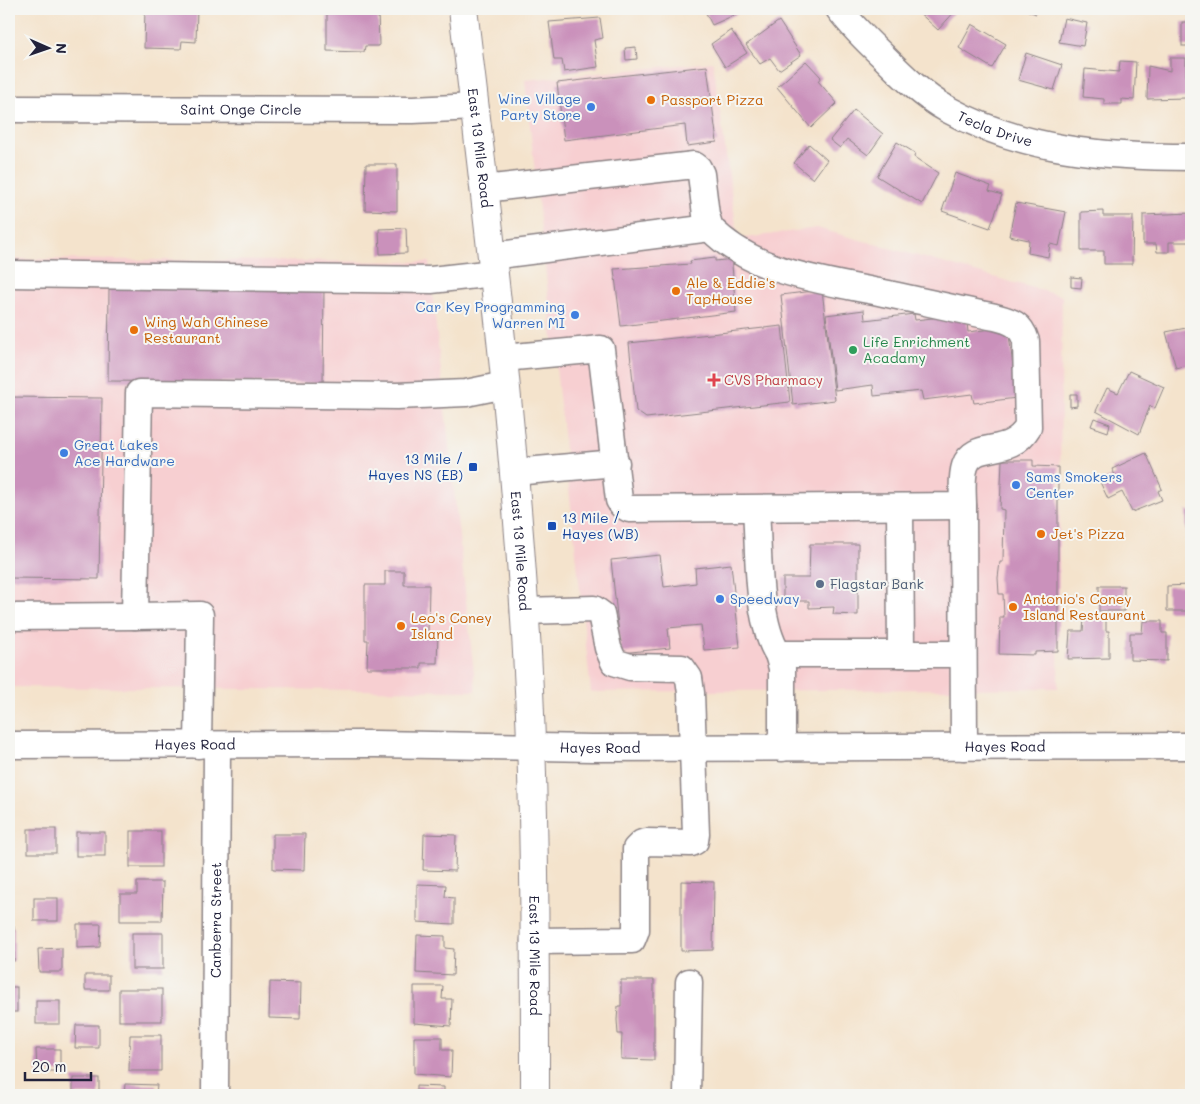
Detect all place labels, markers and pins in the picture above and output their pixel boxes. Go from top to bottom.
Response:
place label: Wine Village Party Store [498,89,581,124]
place label: Passport Pizza [661,90,764,109]
marker: Passport Pizza [645,94,657,106]
marker: Wine Village Party Store [585,101,597,113]
place label: Ale & Eddie's TapHouse [686,273,776,308]
marker: Ale & Eddie's TapHouse [670,285,682,297]
place label: Car Key Programming Warren MI [416,297,565,332]
marker: Car Key Programming Warren MI [569,309,581,321]
place label: Wing Wah Chinese Restaurant [144,312,268,347]
marker: Wing Wah Chinese Restaurant [128,324,140,336]
place label: Life Enrichment Acadamy [863,332,970,367]
marker: Life Enrichment Acadamy [847,344,859,356]
place label: CVS Pharmacy [724,370,823,389]
marker: CVS Pharmacy [708,374,720,386]
place label: Great Lakes Ace Hardware [74,435,175,470]
marker: Great Lakes Ace Hardware [58,447,70,459]
place label: 13 Mile / Hayes NS (EB) [368,449,463,484]
marker: 13 Mile / Hayes NS (EB) [467,461,479,473]
place label: Sams Smokers Center [1026,467,1122,502]
marker: Sams Smokers Center [1010,479,1022,491]
place label: 13 Mile / Hayes (WB) [562,508,639,543]
marker: 13 Mile / Hayes (WB) [546,520,558,532]
place label: Jet's Pizza [1051,524,1125,543]
marker: Jet's Pizza [1035,528,1047,540]
place label: Flagstar Bank [830,574,924,593]
marker: Flagstar Bank [814,578,826,590]
place label: Speedway [730,589,800,608]
place label: Antonio's Coney Island Restaurant [1023,589,1146,624]
marker: Speedway [714,593,726,605]
marker: Antonio's Coney Island Restaurant [1007,601,1019,613]
place label: Leo's Coney Island [411,608,492,643]
marker: Leo's Coney Island [395,620,407,632]

